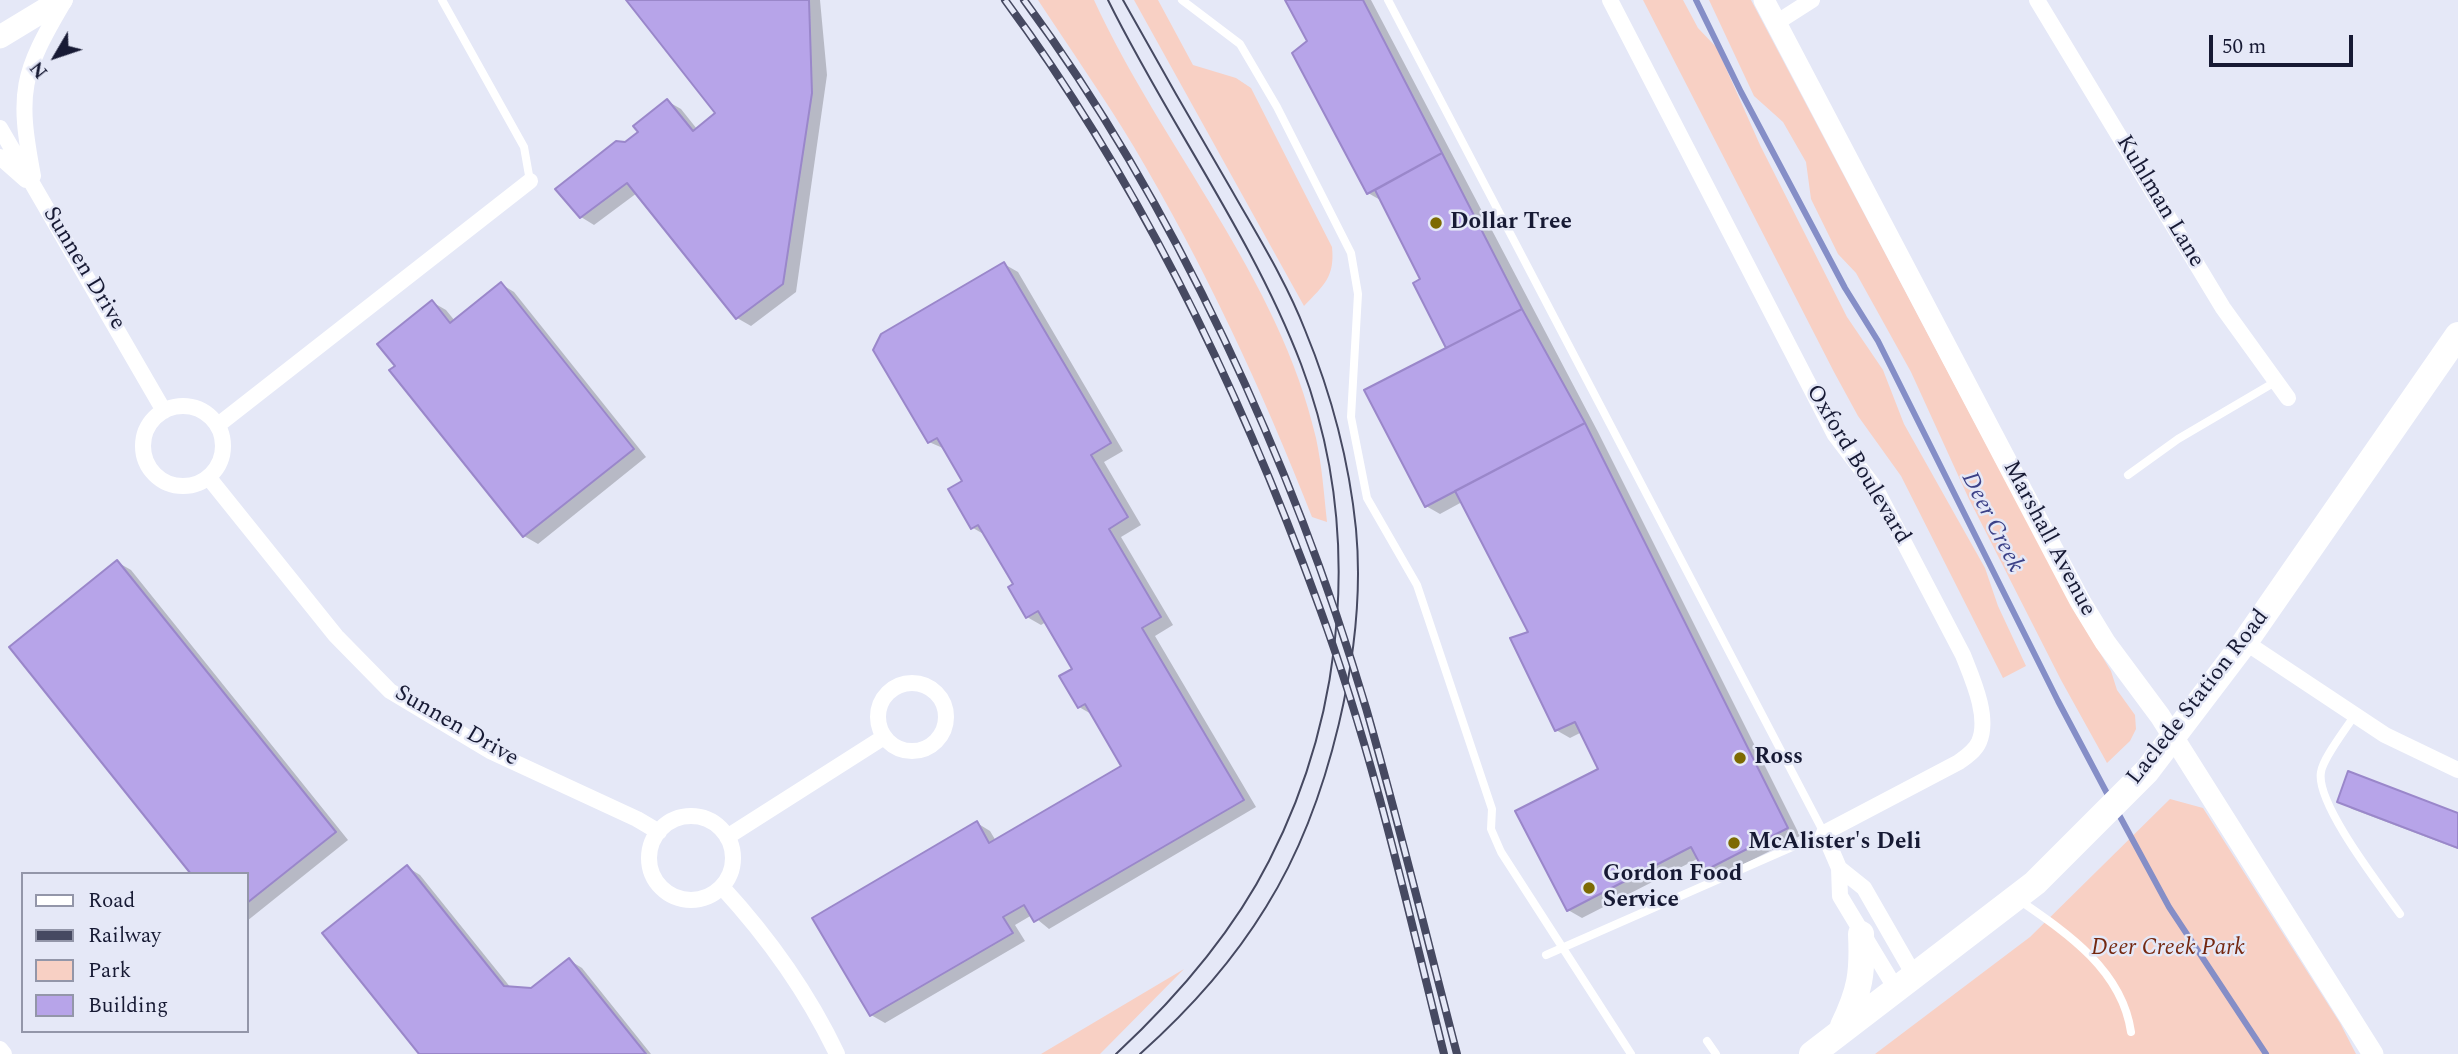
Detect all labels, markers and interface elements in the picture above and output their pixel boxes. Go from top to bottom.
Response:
north arrow [21,21,91,91]
scale bar [2213,21,2356,65]
text: 50 m [2222,31,2266,63]
text: N [23,54,55,85]
street label: Kuhlman Lane [2109,131,2209,273]
street label: Sunnen Drive [36,203,130,335]
place label: Dollar Tree [1450,209,1572,237]
marker: Dollar Tree [1428,215,1444,231]
street label: Oxford Boulevard [1799,380,1915,550]
street label: Marshall Avenue [1995,457,2101,621]
water label: Deer Creek [1953,468,2029,578]
street label: Laclede Station Road [2122,605,2276,791]
street label: Sunnen Drive [389,680,523,774]
place label: Ross [1754,744,1803,772]
marker: Ross [1732,750,1748,766]
place label: McAlister's Deli [1748,829,1921,857]
marker: McAlister's Deli [1726,835,1742,851]
place label: Gordon Food Service [1603,861,1742,915]
legend [21,872,248,1033]
marker: Gordon Food Service [1581,880,1597,896]
text: Road [88,885,135,917]
text: Railway [88,920,161,952]
park label: Deer Creek Park [2091,935,2245,963]
text: Park [88,955,131,987]
text: Building [88,990,168,1022]

